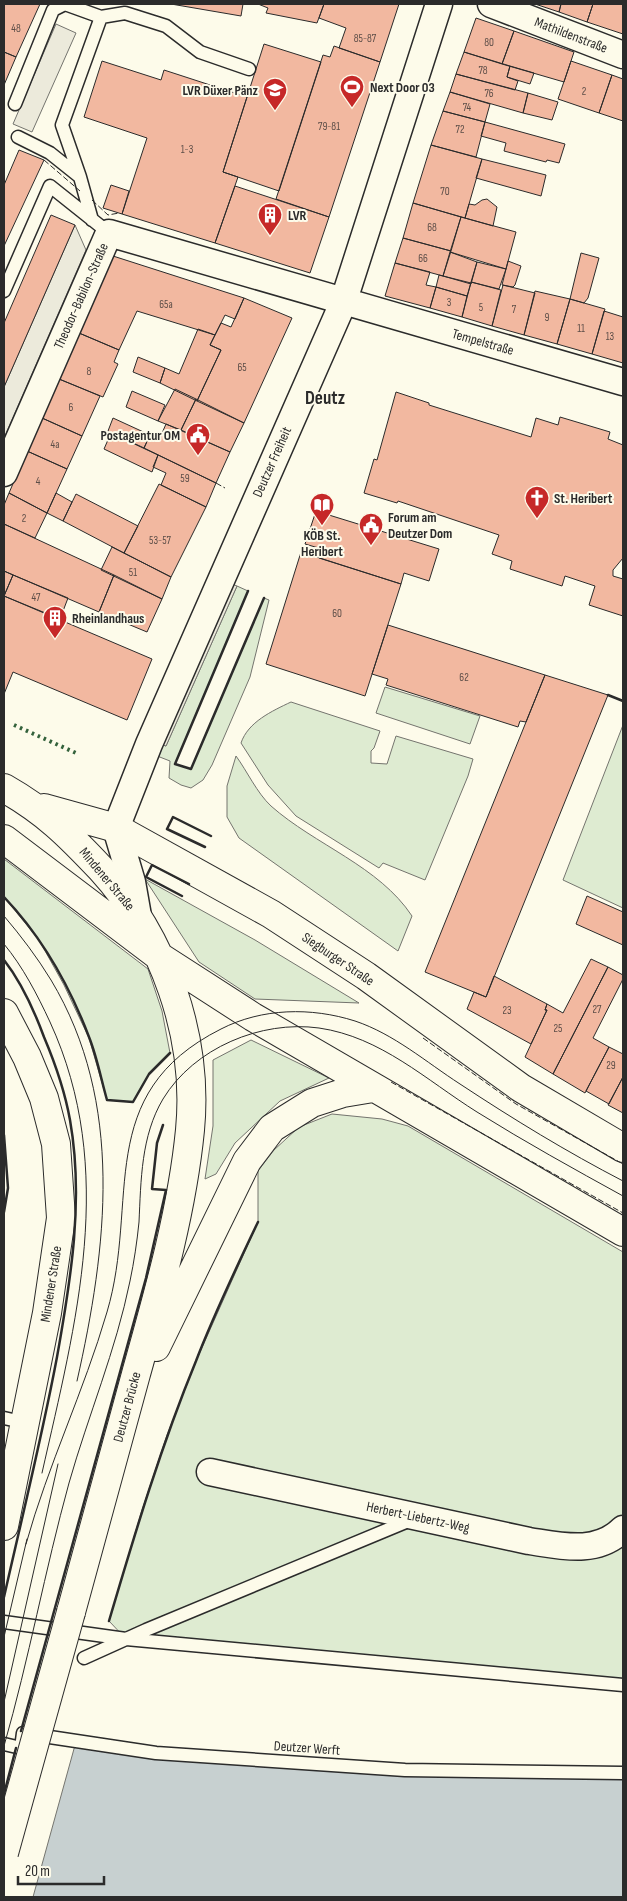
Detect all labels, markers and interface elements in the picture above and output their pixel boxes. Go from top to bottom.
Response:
street label: Mathildenstraße [532,13,610,57]
house number: 48 [11,22,21,35]
house number: 85-87 [354,32,377,45]
house number: 80 [484,36,494,49]
house number: 78 [478,64,488,77]
sports icon: Next Door 03 [339,74,365,108]
school or university icon: LVR Düxer Pänz [262,77,288,111]
place label: Next Door 03 [370,79,435,96]
place label: LVR Düxer Pänz [182,82,259,99]
house number: 2 [582,85,587,98]
house number: 76 [484,87,494,100]
house number: 74 [463,101,472,114]
house number: 79-81 [318,120,340,133]
house number: 72 [456,123,465,136]
house number: 1-3 [181,143,194,156]
house number: 70 [440,185,450,198]
building icon: LVR [257,202,283,236]
place label: LVR [288,207,307,224]
house number: 68 [427,221,437,234]
street label: Theodor-Babilon-Straße [50,240,112,352]
house number: 66 [418,252,428,265]
house number: 3 [447,296,452,309]
house number: 65a [159,298,173,311]
house number: 5 [479,301,483,314]
house number: 7 [512,303,517,316]
house number: 9 [545,311,550,324]
house number: 11 [577,322,585,335]
street label: Tempelstraße [450,325,516,359]
house number: 13 [606,330,615,343]
house number: 65 [237,361,247,374]
house number: 8 [87,365,92,378]
district label: Deutz [305,387,345,410]
house number: 6 [69,401,74,414]
public building icon: Postagentur OM [185,422,211,456]
street label: Deutzer Freiheit [249,424,295,500]
place label: Postagentur OM [100,427,180,444]
house number: 4a [51,438,59,451]
house number: 59 [180,472,190,485]
house number: 4 [36,475,41,488]
church icon: St. Heribert [524,485,550,519]
place label: St. Heribert [554,490,613,507]
library icon: KÖB St. Heribert [309,492,335,526]
place label: Forum am Deutzer Dom [388,509,452,542]
house number: 2 [22,512,27,525]
public building icon: Forum am Deutzer Dom [358,512,384,546]
place label: KÖB St. Heribert [301,527,343,560]
house number: 53-57 [149,534,172,547]
house number: 51 [129,566,137,579]
house number: 47 [32,591,41,604]
building icon: Rheinlandhaus [42,605,68,639]
house number: 60 [332,607,342,620]
place label: Rheinlandhaus [72,610,144,627]
house number: 62 [459,671,469,684]
street label: Mindener Straße [76,844,138,914]
street label: Siegburger Straße [299,929,377,989]
house number: 27 [593,1003,602,1016]
house number: 23 [502,1004,512,1017]
house number: 25 [554,1022,562,1035]
house number: 29 [606,1059,616,1072]
street label: Mindener Straße [37,1245,65,1323]
street label: Deutzer Brücke [109,1370,145,1444]
street label: Herbert-Liebertz-Weg [365,1498,472,1536]
street label: Deutzer Werft [273,1737,341,1759]
scale bar [18,1854,104,1886]
text: 20 m [25,1862,50,1881]

